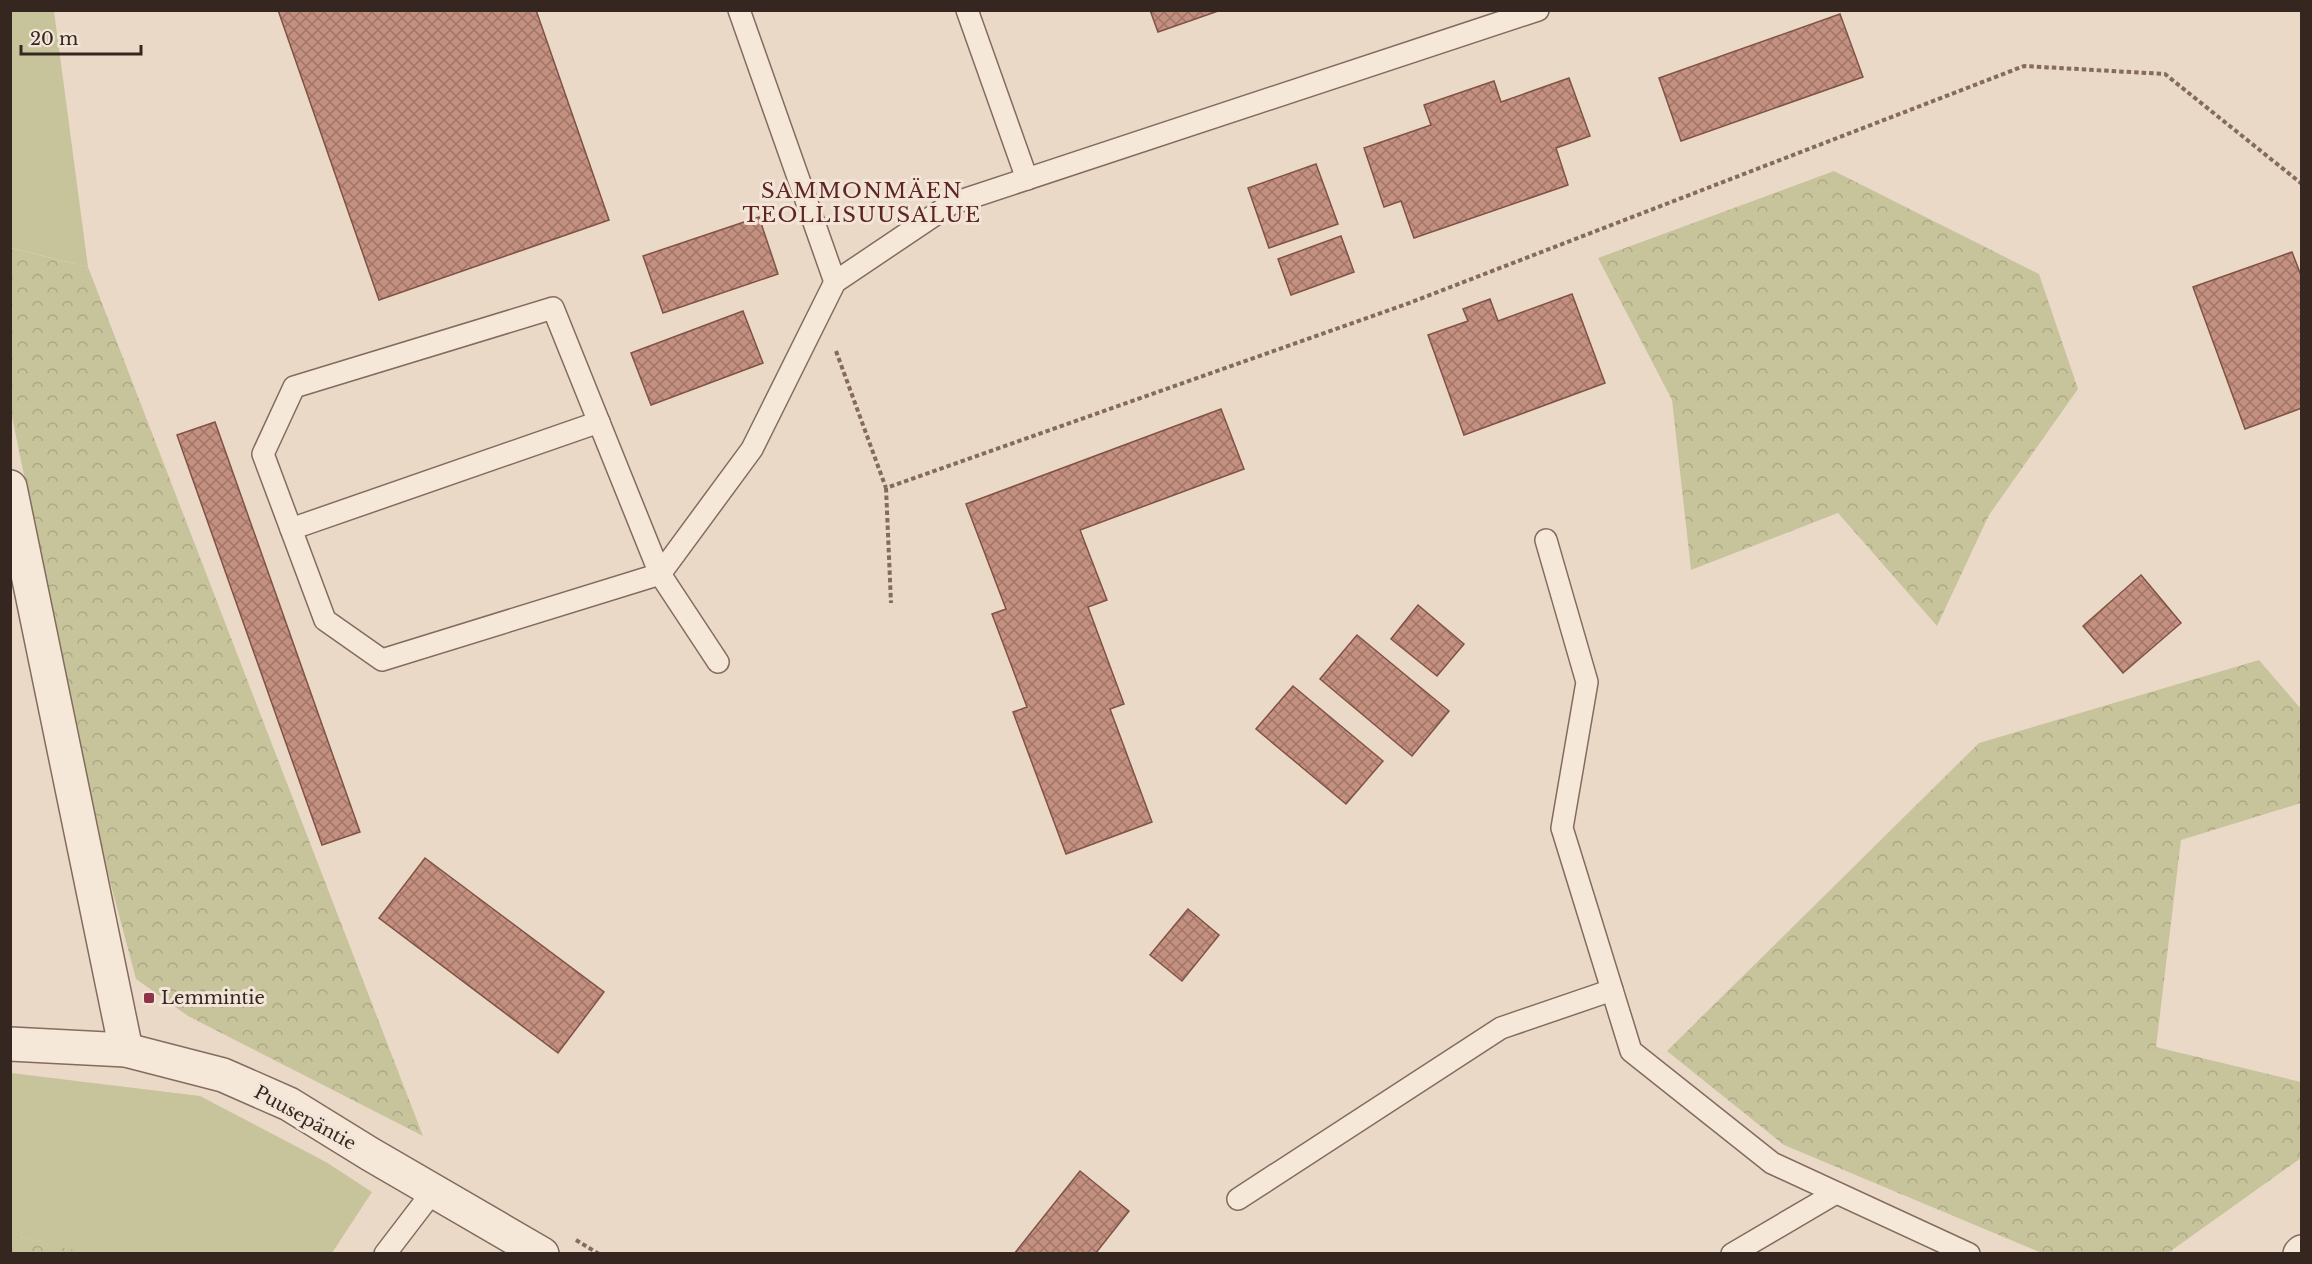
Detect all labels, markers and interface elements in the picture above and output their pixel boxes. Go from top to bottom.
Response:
scale bar [21,18,141,56]
text: 20 m [30,28,78,50]
district label: SAMMONMÄEN TEOLLISUUSALUE [742,178,982,228]
place label: Lemmintie [161,987,265,1009]
marker: Lemmintie [142,991,156,1005]
street label: Puusepäntie [250,1081,360,1155]

